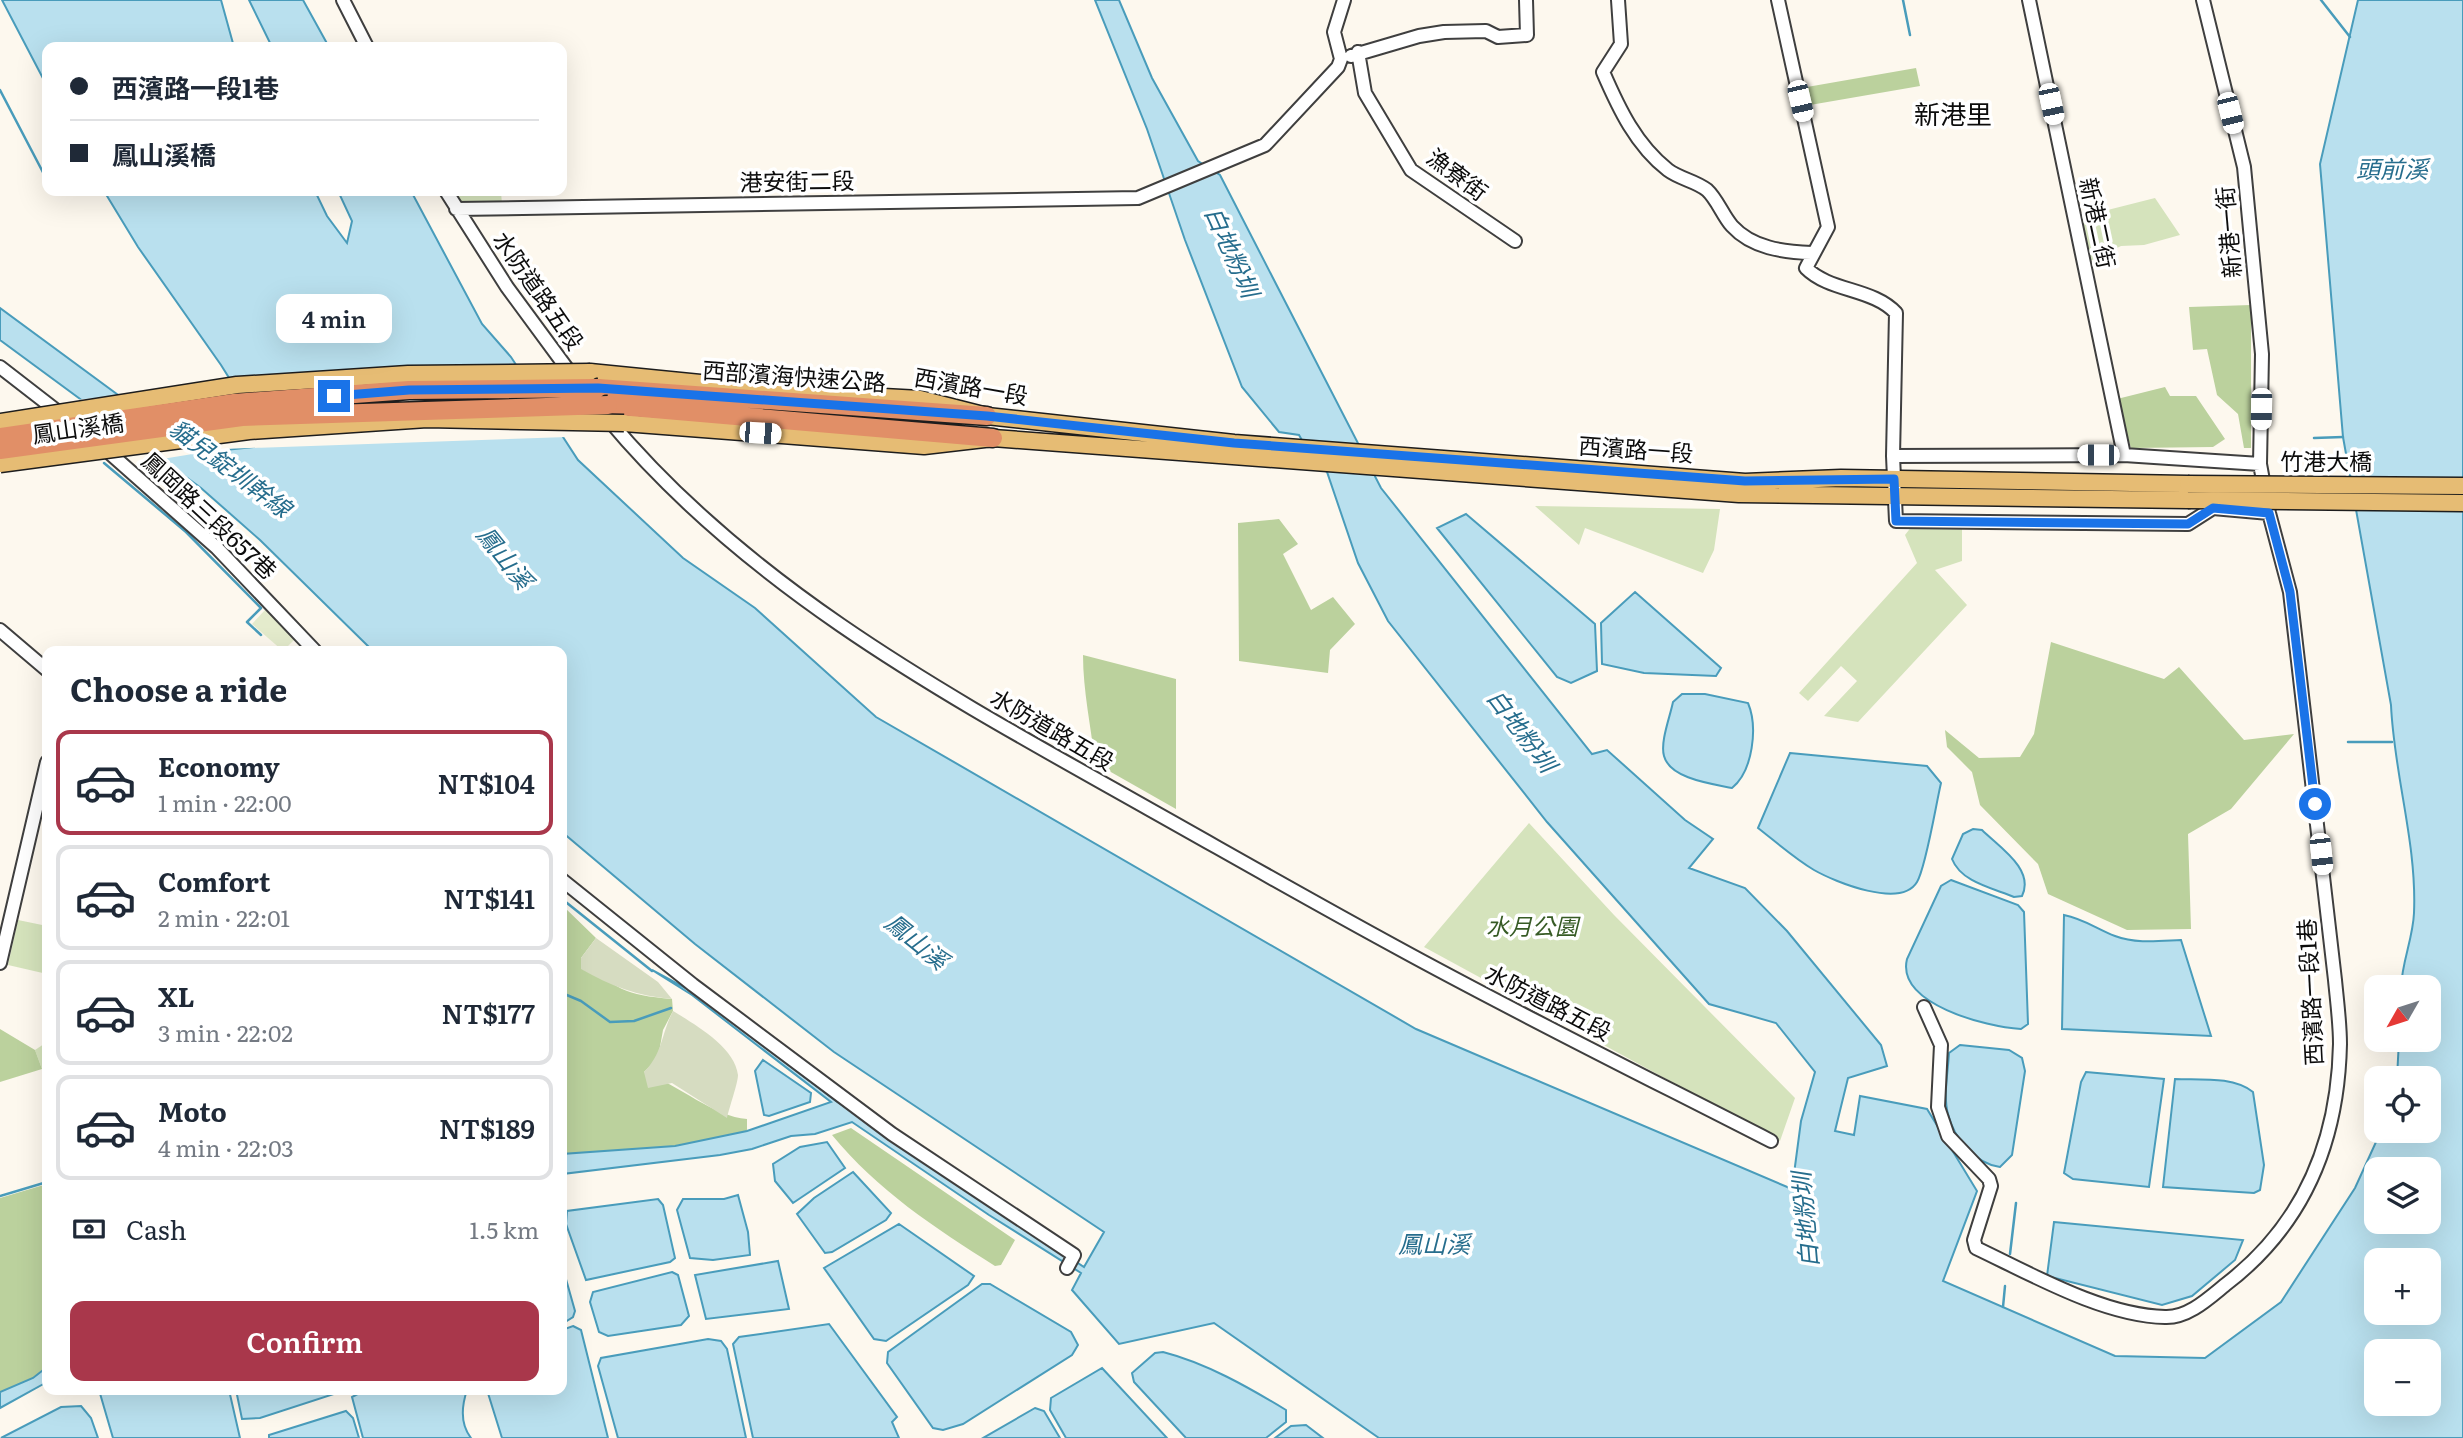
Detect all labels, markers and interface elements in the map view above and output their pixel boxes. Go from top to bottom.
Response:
text: 西濱路一段1巷 [112,67,279,106]
car [1786,78,1815,124]
car [2037,81,2066,127]
car [2215,90,2246,136]
district label: 新港里 [1914,93,1992,132]
text: 鳳山溪橋 [112,134,216,173]
street label: 漁寮街 [1420,139,1496,208]
water label: 頭前溪 [2356,150,2431,185]
street label: 港安街二段 [739,162,855,198]
street label: 新港二街 [2073,174,2125,271]
street label: 新港一街 [2206,185,2248,279]
water label: 白地粉圳 [1198,200,1270,305]
street label: 水防道路五段 [486,224,593,356]
callout: 4 min [276,294,392,344]
text: 4 min [302,301,366,335]
street label: 西部濱海快速公路 [701,352,887,398]
street label: 西濱路一段 [912,358,1031,412]
route end [318,380,350,412]
car [2251,388,2272,430]
street label: 鳳山溪橋 [30,404,126,450]
water label: 貓兒錠圳幹線 [163,410,302,526]
car [739,421,782,445]
street label: 西濱路一段 [1578,427,1695,469]
street label: 鳳岡路三段657巷 [135,443,285,586]
street label: 竹港大橋 [2280,443,2372,477]
car [2078,445,2120,466]
water label: 鳳山溪 [470,517,544,598]
text: Choose a ride [70,664,287,712]
street label: 水防道路五段 [985,679,1121,777]
water label: 白地粉圳 [1480,681,1568,781]
text: Economy [158,746,280,785]
icon: car [74,751,137,814]
text: NT$104 [437,763,535,802]
text: 1 min · 22:00 [158,785,292,819]
route start [2299,788,2331,820]
car [2309,832,2334,876]
text: Comfort [158,861,270,900]
icon: car [74,866,137,929]
text: NT$141 [443,878,535,917]
text: 2 min · 22:01 [158,900,290,934]
water label: 鳳山溪 [879,904,959,978]
park label: 水月公園 [1486,908,1581,942]
street label: 西濱路一段1巷 [2288,918,2330,1067]
street label: 水防道路五段 [1480,955,1618,1048]
north arrow [2364,975,2441,1052]
map controls [2364,975,2441,1416]
text: XL [158,976,195,1015]
icon: car [74,981,137,1044]
text: NT$177 [441,993,535,1032]
text: 3 min · 22:02 [158,1015,293,1049]
button: locate [2364,1066,2441,1143]
text: Moto [158,1091,227,1130]
icon: car [74,1096,137,1159]
text: NT$189 [439,1108,535,1147]
text: 4 min · 22:03 [158,1130,294,1164]
button: layers [2364,1157,2441,1234]
water label: 白地粉圳 [1782,1168,1825,1270]
text: Cash [126,1209,187,1248]
icon: cash [70,1210,108,1248]
text: 1.5 km [469,1212,539,1246]
water label: 鳳山溪 [1398,1225,1473,1260]
button: + [2364,1248,2441,1325]
button: Confirm [70,1301,539,1381]
button: − [2364,1339,2441,1416]

